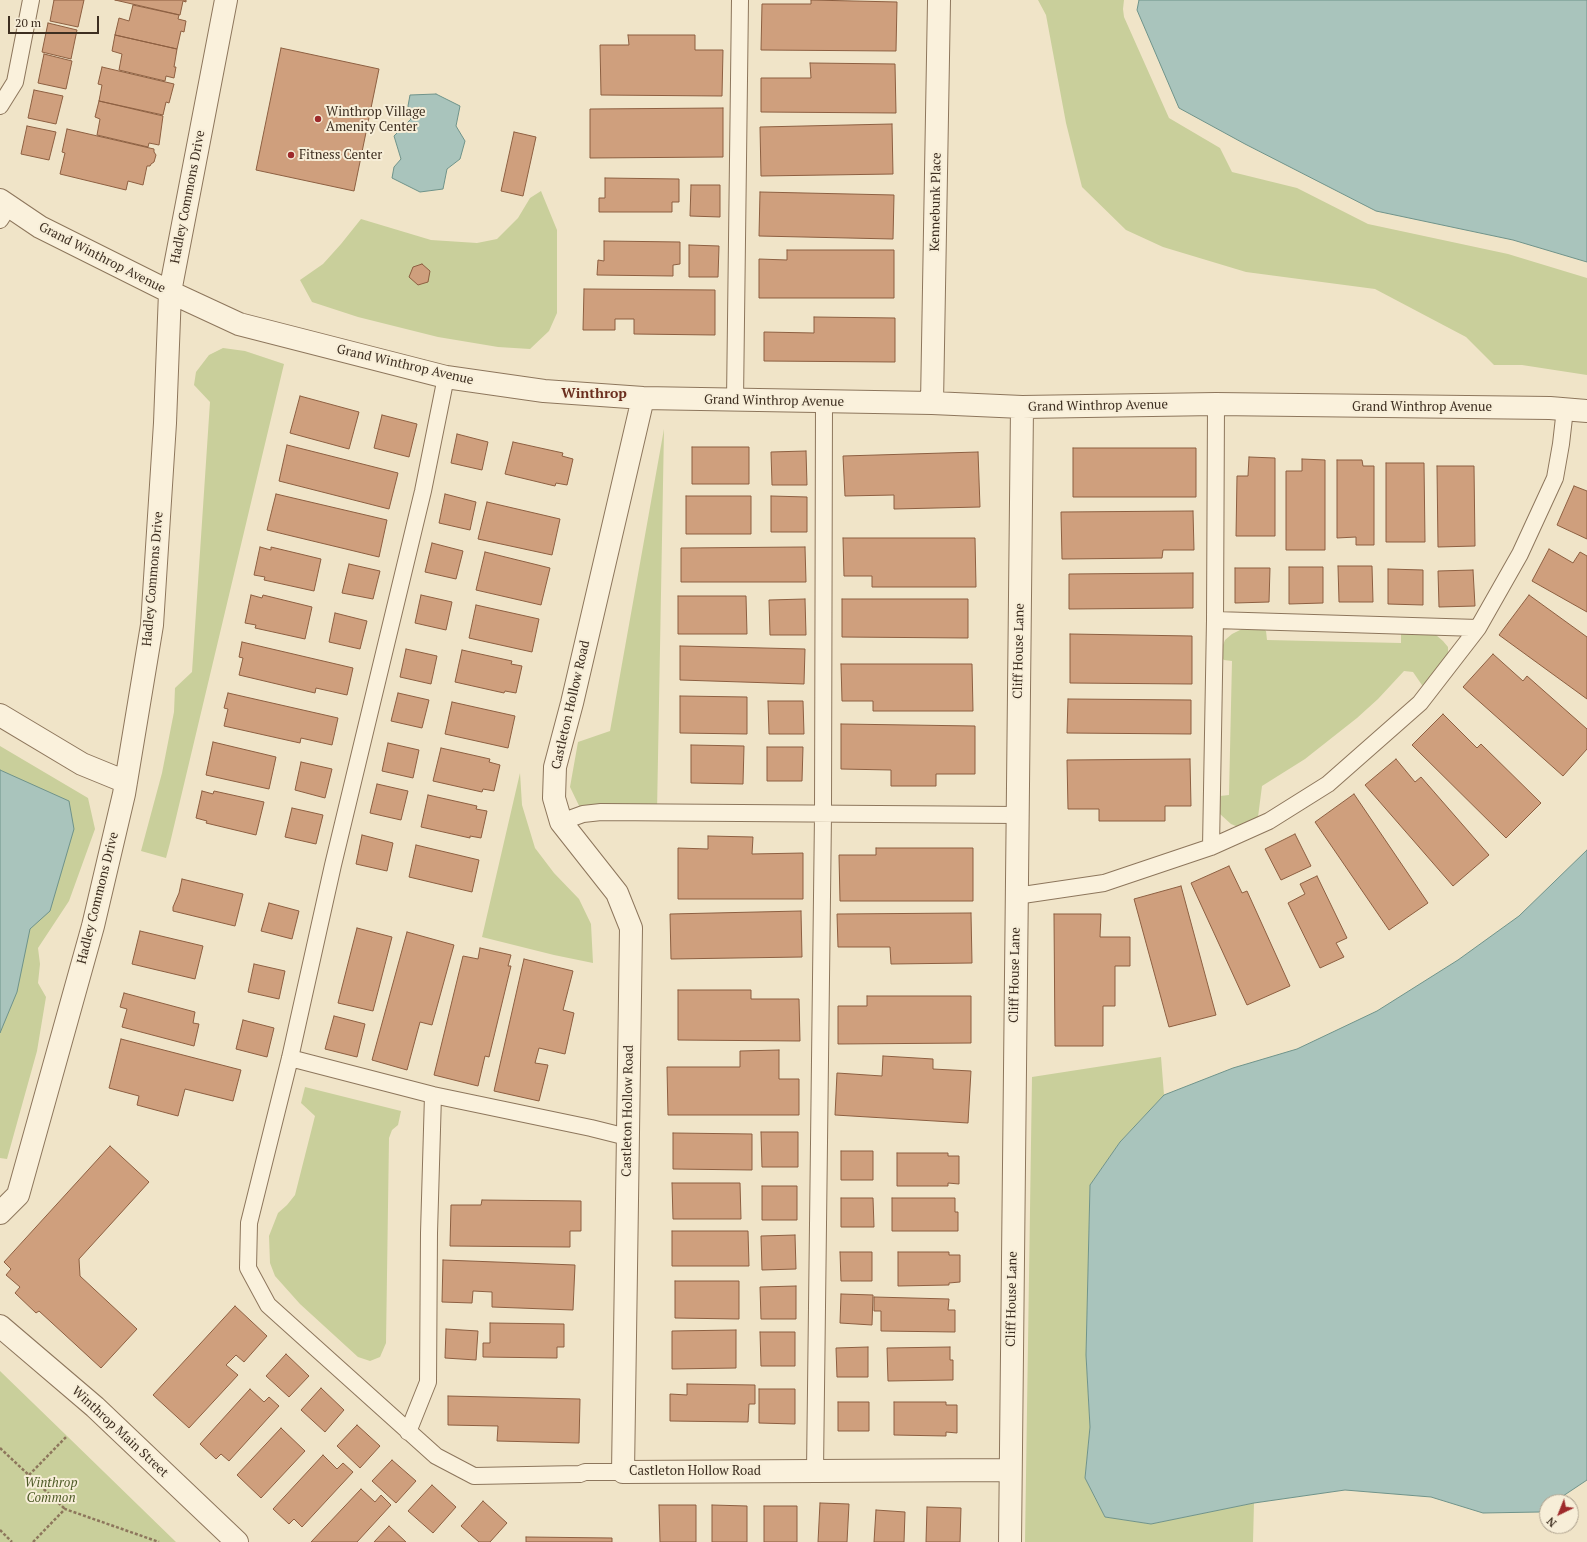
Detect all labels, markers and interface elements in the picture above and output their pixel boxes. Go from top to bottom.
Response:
scale bar [10,8,101,34]
text: 20 m [15,15,41,30]
place label: Winthrop Village Amenity Center [326,104,426,135]
marker: Winthrop Village Amenity Center [313,114,323,124]
street label: Hadley Commons Drive [167,129,209,265]
place label: Fitness Center [299,147,382,163]
marker: Fitness Center [286,150,296,160]
street label: Kennebunk Place [927,152,945,252]
street label: Grand Winthrop Avenue [36,219,168,297]
street label: Grand Winthrop Avenue [335,342,475,388]
district label: Winthrop [561,386,627,402]
street label: Grand Winthrop Avenue [704,392,844,410]
street label: Grand Winthrop Avenue [1028,397,1168,415]
street label: Grand Winthrop Avenue [1352,399,1492,415]
street label: Hadley Commons Drive [139,511,167,647]
street label: Cliff House Lane [1010,603,1028,699]
street label: Castleton Hollow Road [549,639,593,771]
street label: Hadley Commons Drive [74,830,122,966]
street label: Cliff House Lane [1006,927,1024,1023]
street label: Castleton Hollow Road [619,1045,637,1177]
street label: Cliff House Lane [1003,1251,1021,1347]
street label: Winthrop Main Street [69,1383,171,1481]
street label: Castleton Hollow Road [629,1463,761,1479]
park label: Winthrop Common [25,1475,77,1506]
north arrow [1539,1494,1579,1534]
text: N [1544,1514,1559,1530]

